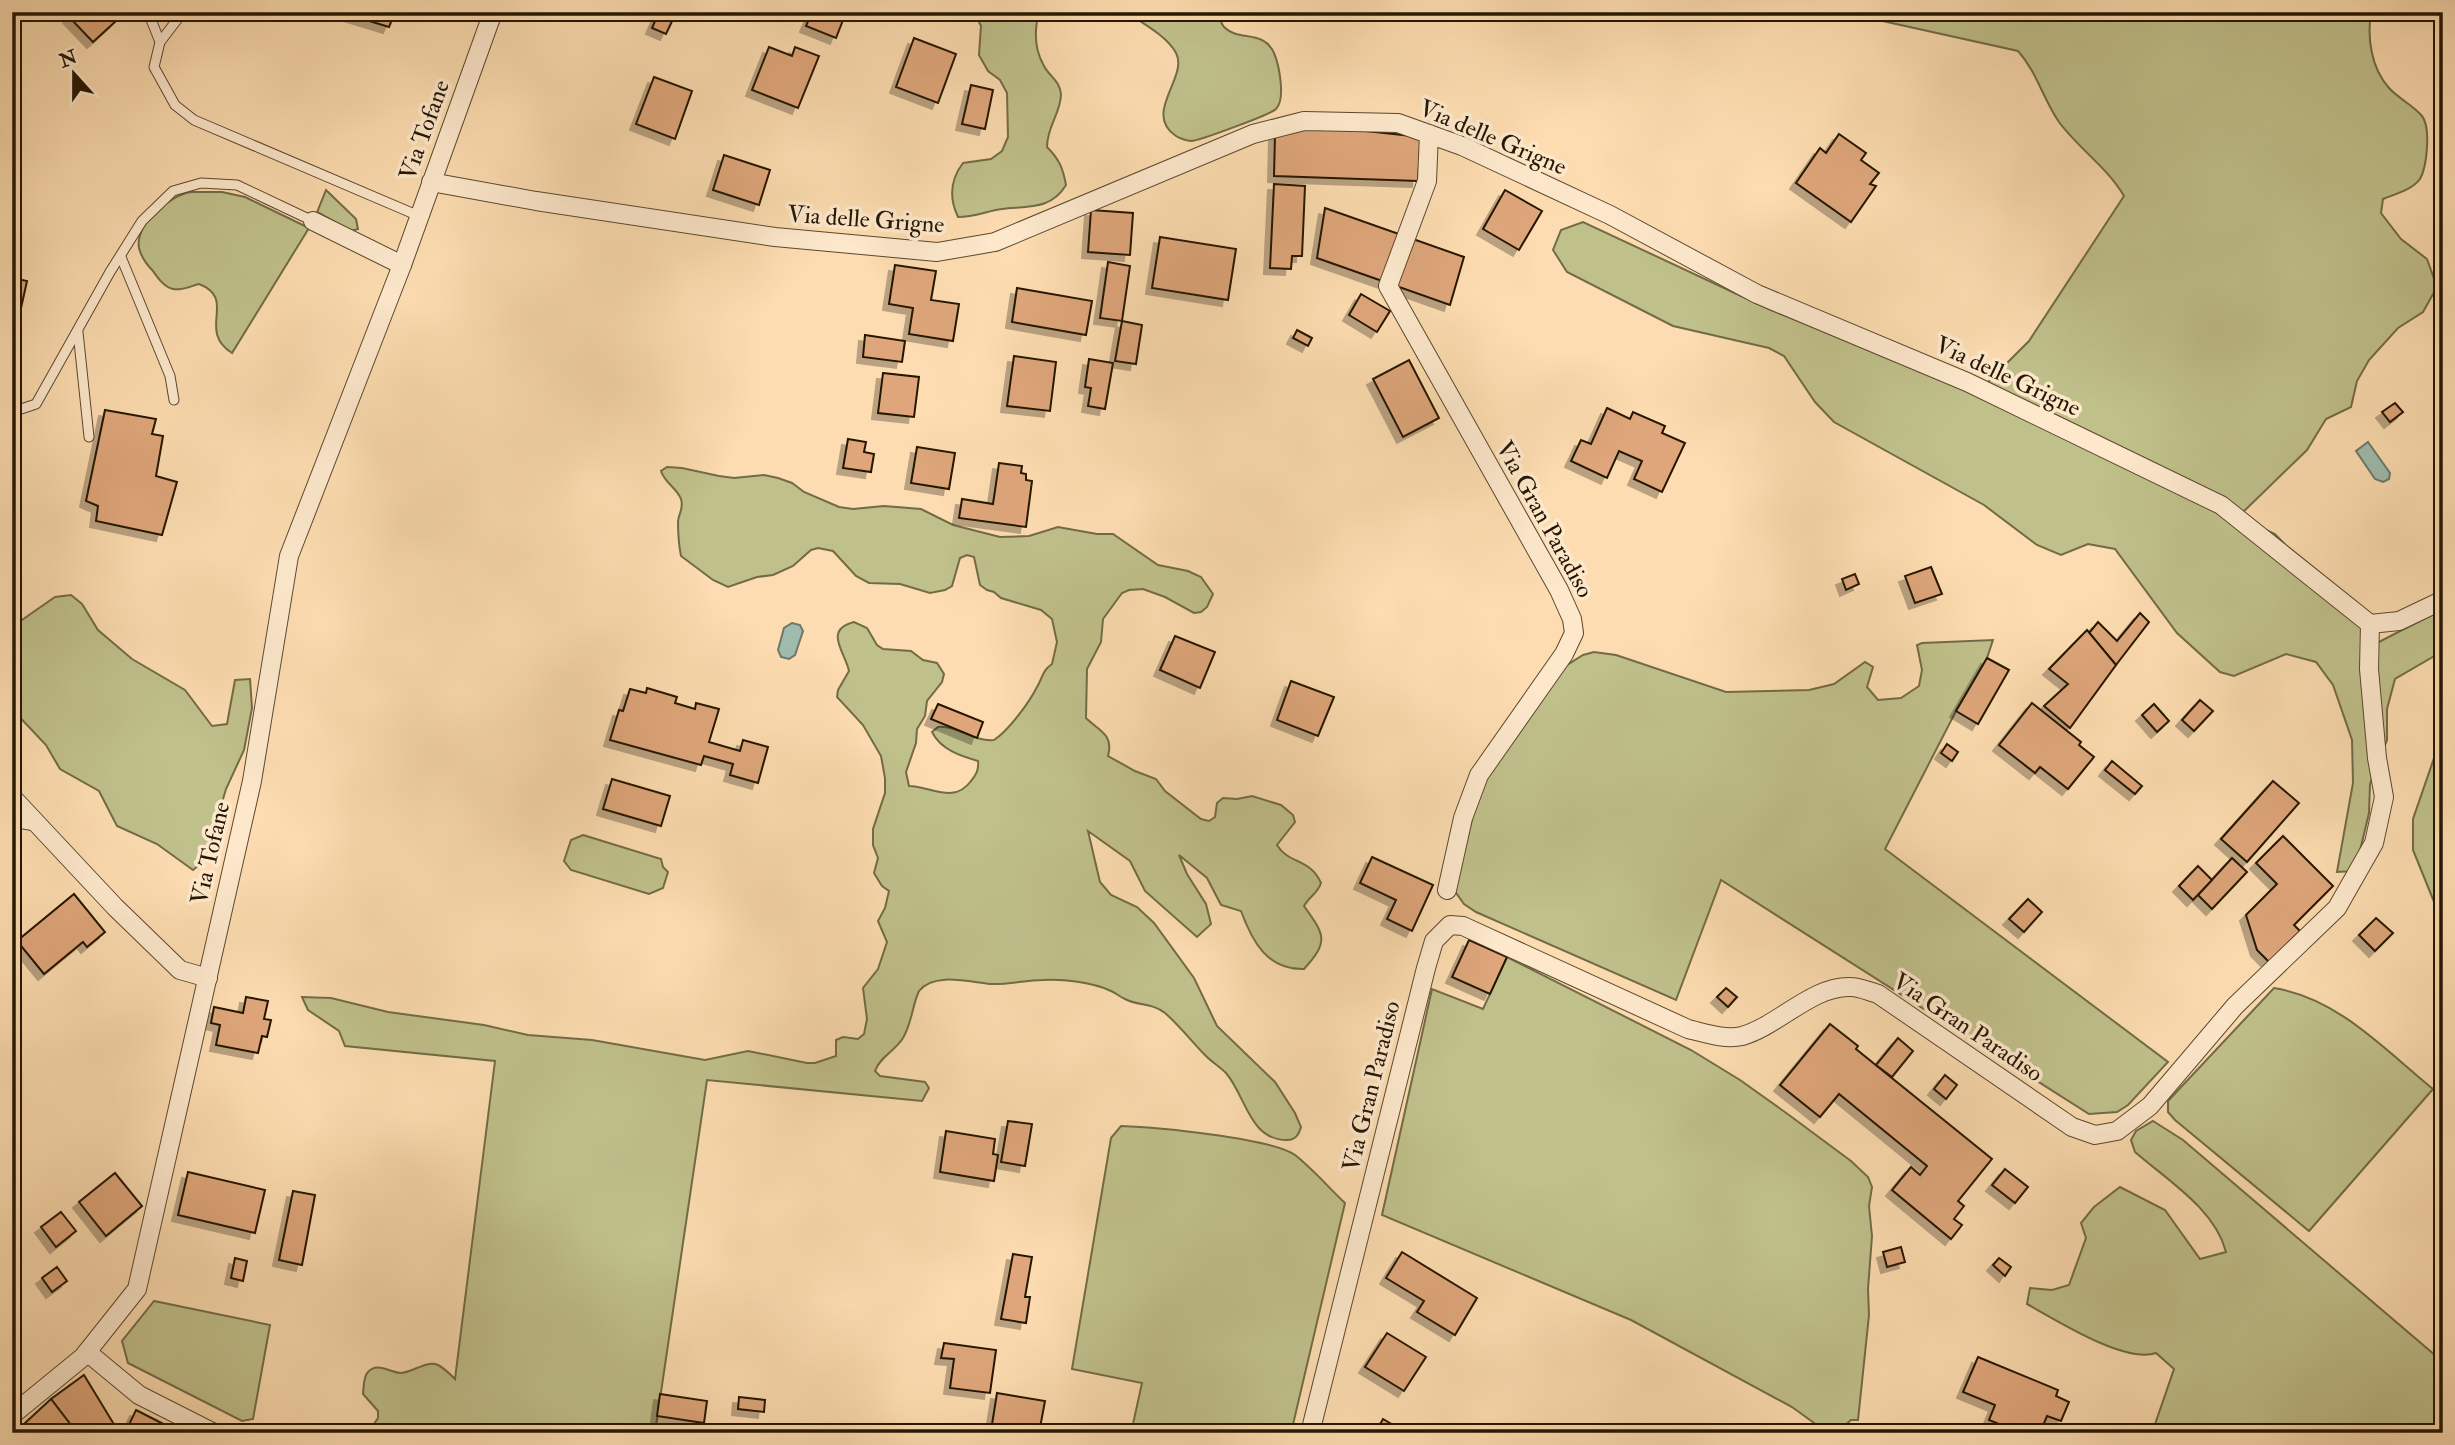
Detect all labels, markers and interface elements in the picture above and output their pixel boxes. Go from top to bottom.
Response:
north arrow [38,38,108,108]
text: N [55,44,81,74]
street label: Via Tofane [392,76,457,185]
street label: Via delle Grigne [1414,93,1571,182]
street label: Via delle Grigne [787,199,945,240]
street label: Via delle Grigne [1930,329,2086,424]
street label: Via Gran Paradiso [1489,435,1600,603]
street label: Via Tofane [184,799,237,908]
street label: Via Gran Paradiso [1887,966,2049,1089]
street label: Via Gran Paradiso [1335,998,1408,1175]

